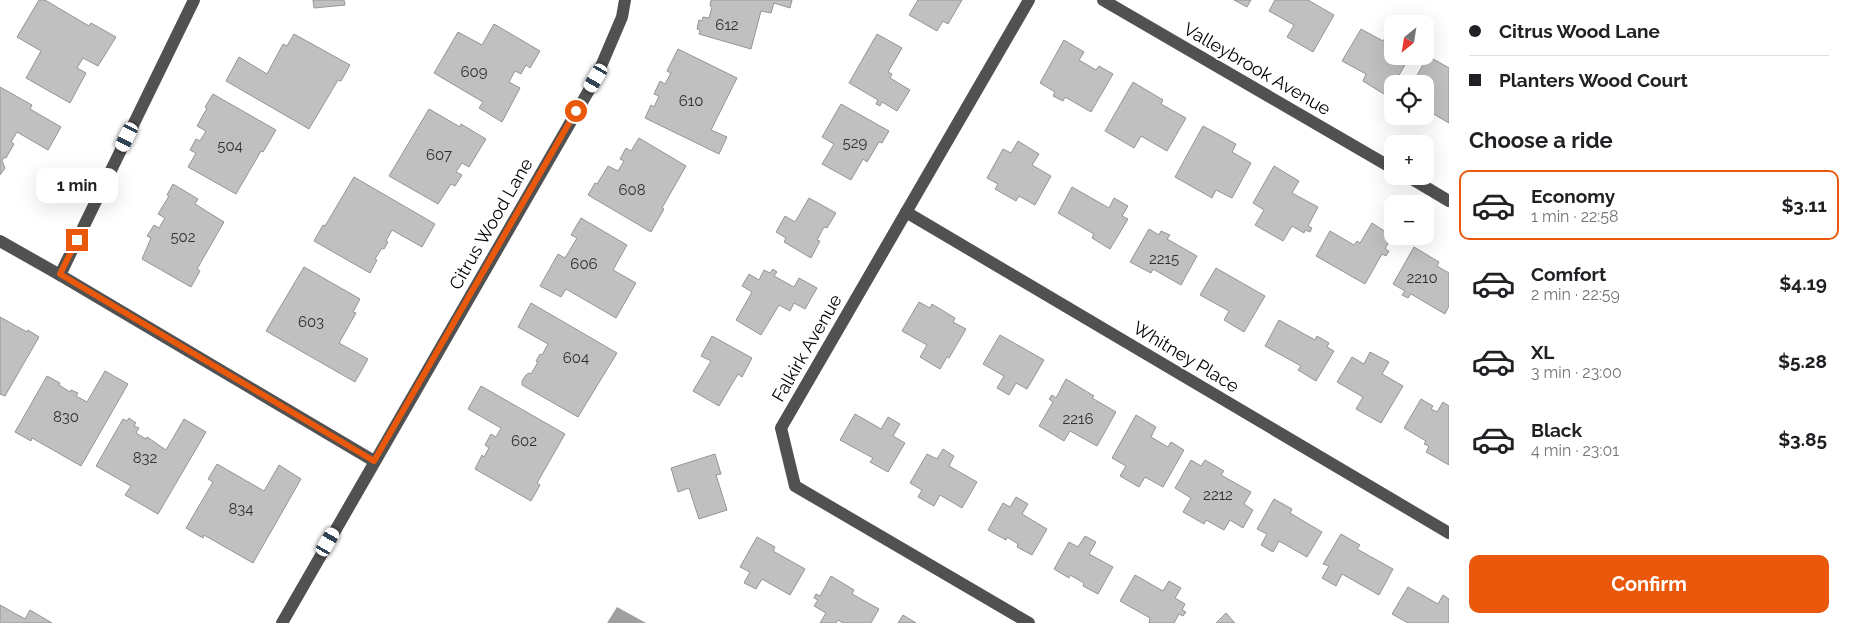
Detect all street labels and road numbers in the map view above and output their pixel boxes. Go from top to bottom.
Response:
street label: Valleybrook Avenue [1180,18,1335,119]
street label: Citrus Wood Lane [444,154,537,293]
street label: Falkirk Avenue [767,290,846,405]
street label: Whitney Place [1129,317,1244,397]

